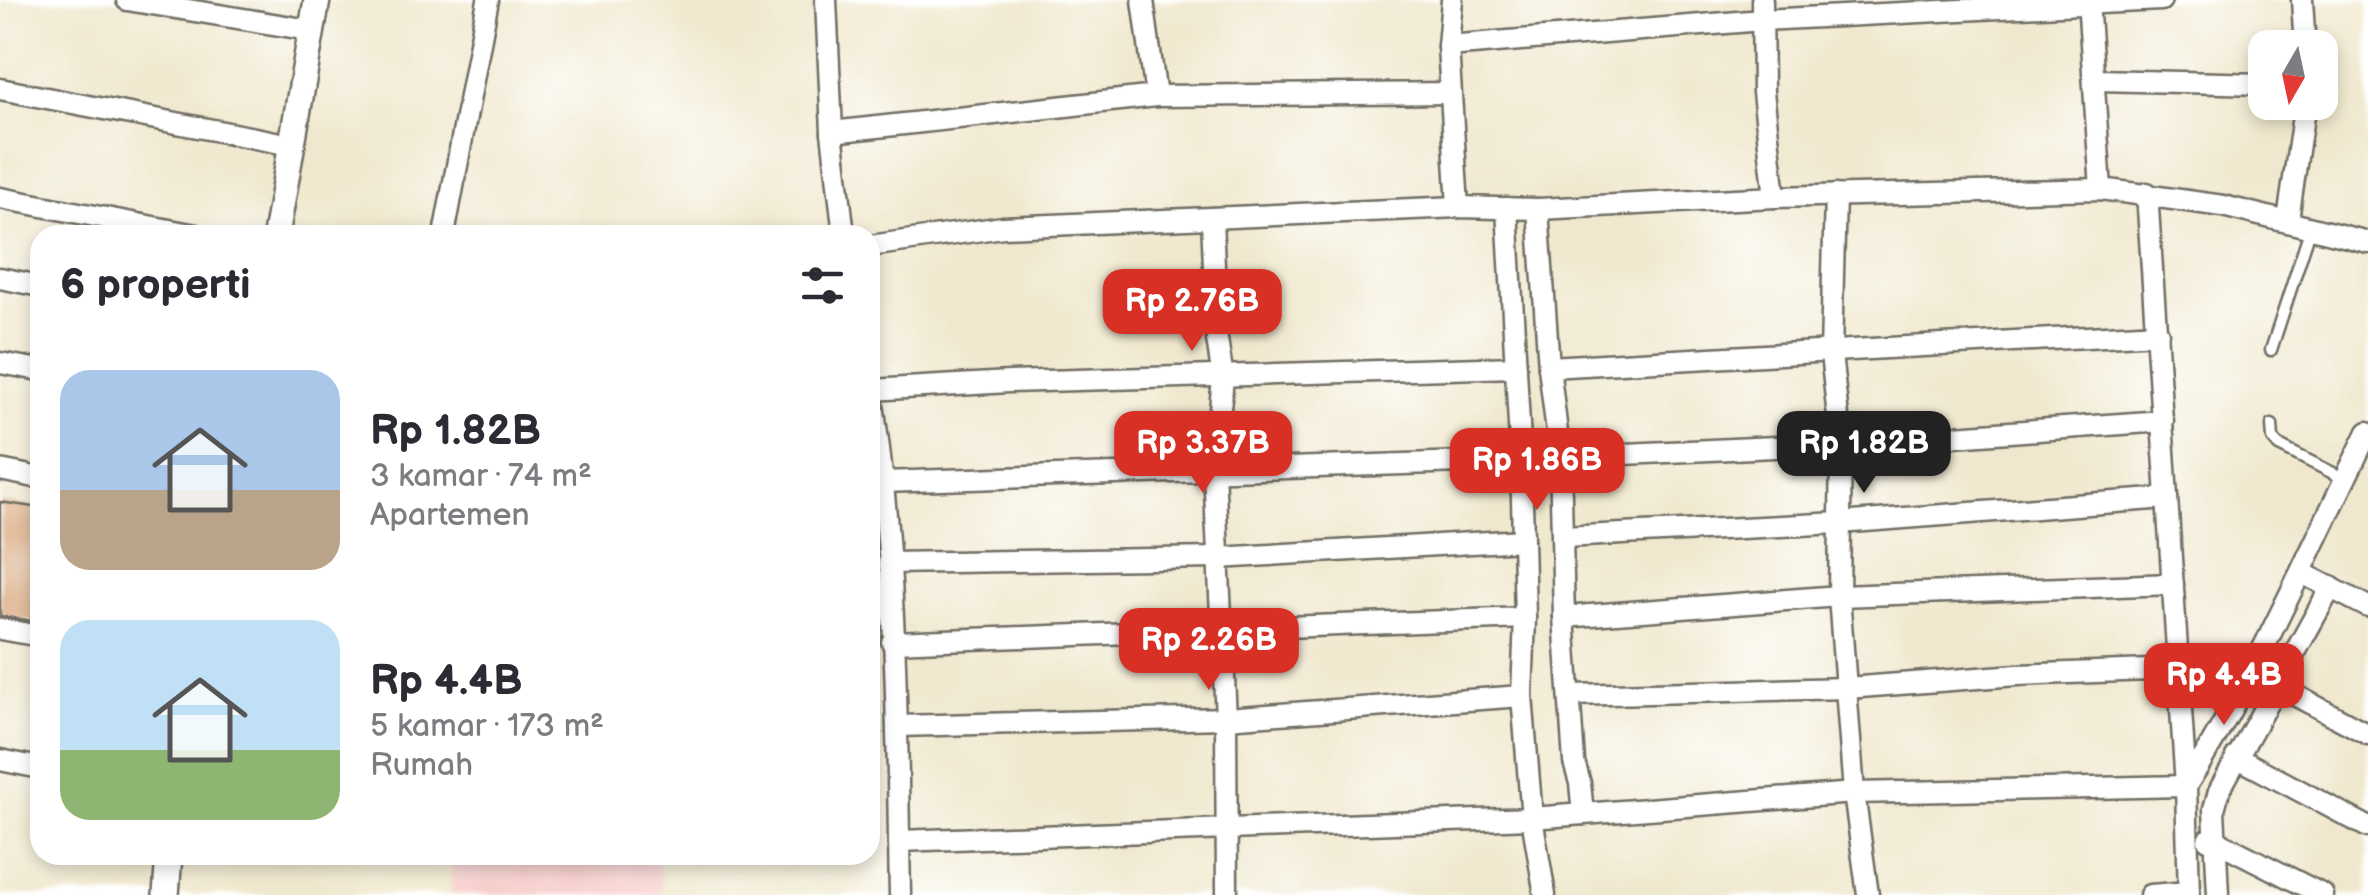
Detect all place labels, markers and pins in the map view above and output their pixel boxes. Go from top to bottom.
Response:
pin: Rp 2.76B [1089,269,1295,354]
pin: Rp 3.37B [1100,411,1306,496]
pin: Rp 1.82B [1761,411,1967,496]
pin: Rp 1.86B [1434,428,1640,513]
pin: Rp 2.26B [1106,608,1312,693]
pin: Rp 4.4B [2132,643,2316,728]

